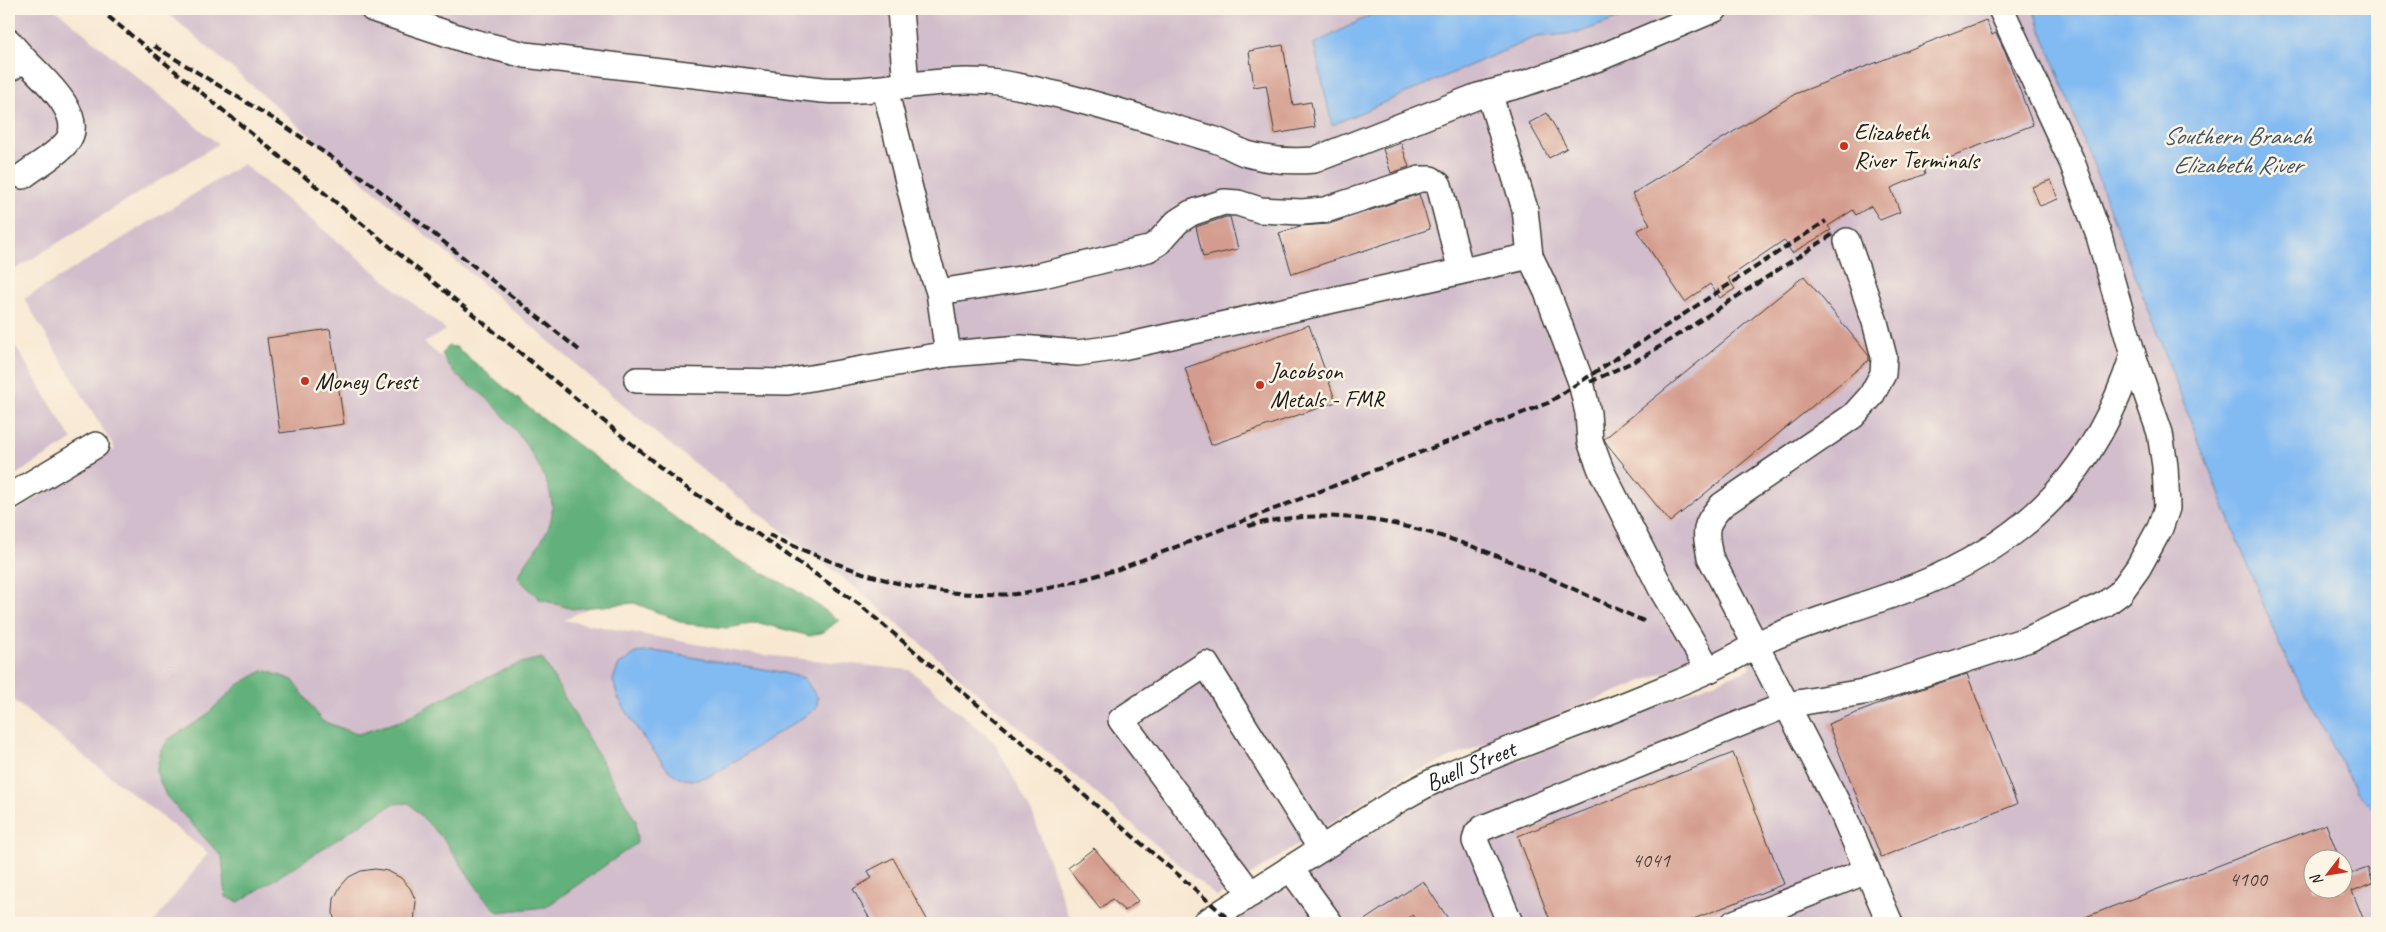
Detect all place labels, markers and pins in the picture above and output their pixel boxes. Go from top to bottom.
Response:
place label: Elizabeth River Terminals [1854,117,1981,175]
marker: Elizabeth River Terminals [1838,140,1850,152]
place label: Jacobson Metals - FMR [1269,356,1386,414]
place label: Money Crest [315,366,420,396]
marker: Money Crest [299,375,311,387]
marker: Jacobson Metals - FMR [1254,379,1266,391]

